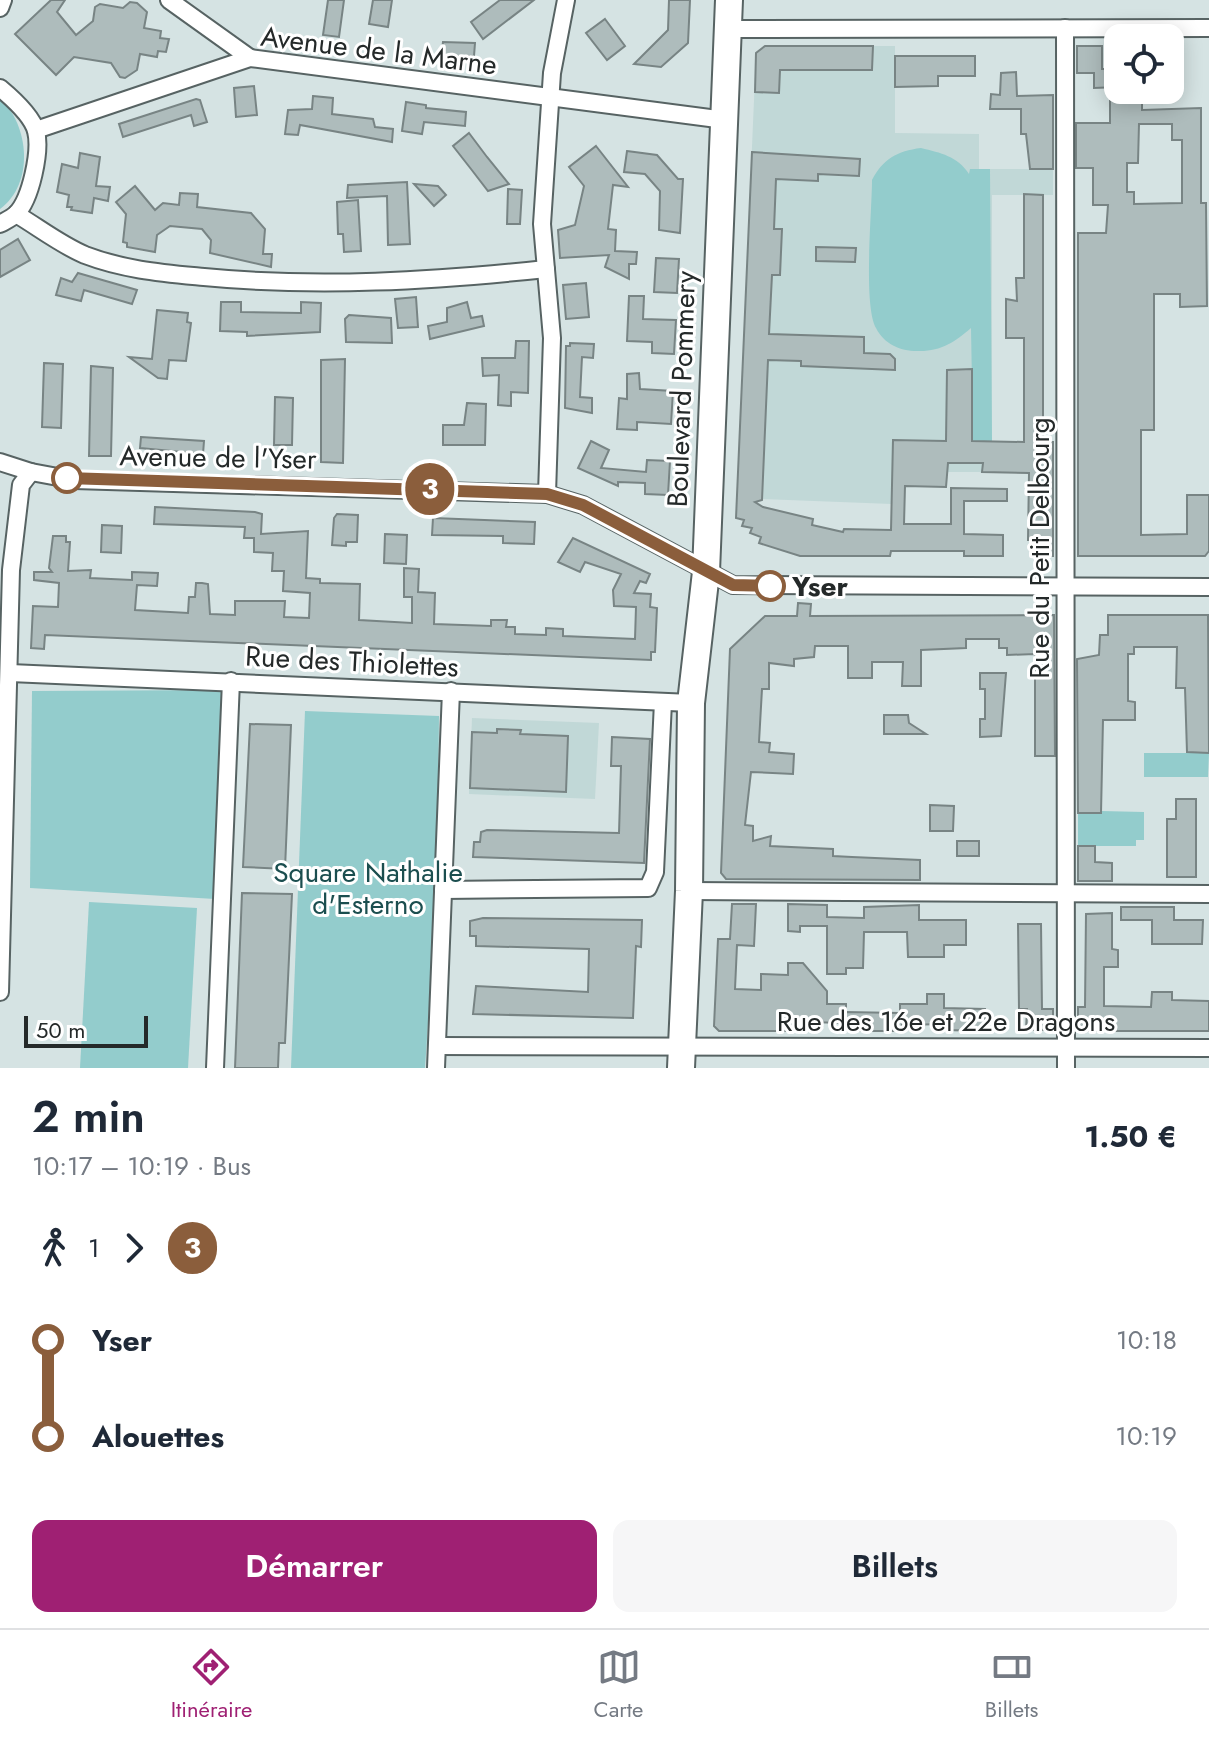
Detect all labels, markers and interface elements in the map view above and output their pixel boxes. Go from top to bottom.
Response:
street label: Avenue de la Marne [259,16,499,85]
map controls [1104,24,1184,104]
button: locate [1104,24,1184,104]
street label: Boulevard Pommery [657,269,706,508]
street label: Rue du Petit Delbourg [1019,417,1060,679]
street label: Avenue de l'Yser [119,435,317,480]
unlabelled marker [52,463,82,493]
line badge: 3 [404,463,456,515]
text: 3 [421,468,439,509]
place label: Yser [791,566,848,607]
marker: Yser [755,571,785,601]
street label: Rue des Thiolettes [244,635,460,688]
park label: Square Nathalie d'Esterno [273,852,463,925]
street label: Rue des 16e et 22e Dragons [777,1001,1115,1042]
scale bar [24,1012,148,1048]
text: 50 m [36,1014,85,1046]
text: 2 min [32,1085,145,1149]
text: 1.50 € [1084,1115,1177,1158]
text: 10:17 – 10:19 · Bus [32,1147,251,1185]
icon: walk [32,1226,76,1270]
icon: forward [112,1226,156,1270]
text: 3 [184,1227,201,1268]
text: 1 [88,1229,100,1267]
text: Yser [92,1319,152,1362]
text: 10:18 [1116,1321,1177,1359]
text: Alouettes [92,1415,224,1458]
text: 10:19 [1115,1417,1177,1455]
button: Démarrer [32,1520,597,1612]
button: Billets [613,1520,1177,1612]
tab: Itinéraire [171,1645,252,1725]
tab: Carte [594,1645,643,1725]
tab: Billets [985,1645,1038,1725]

